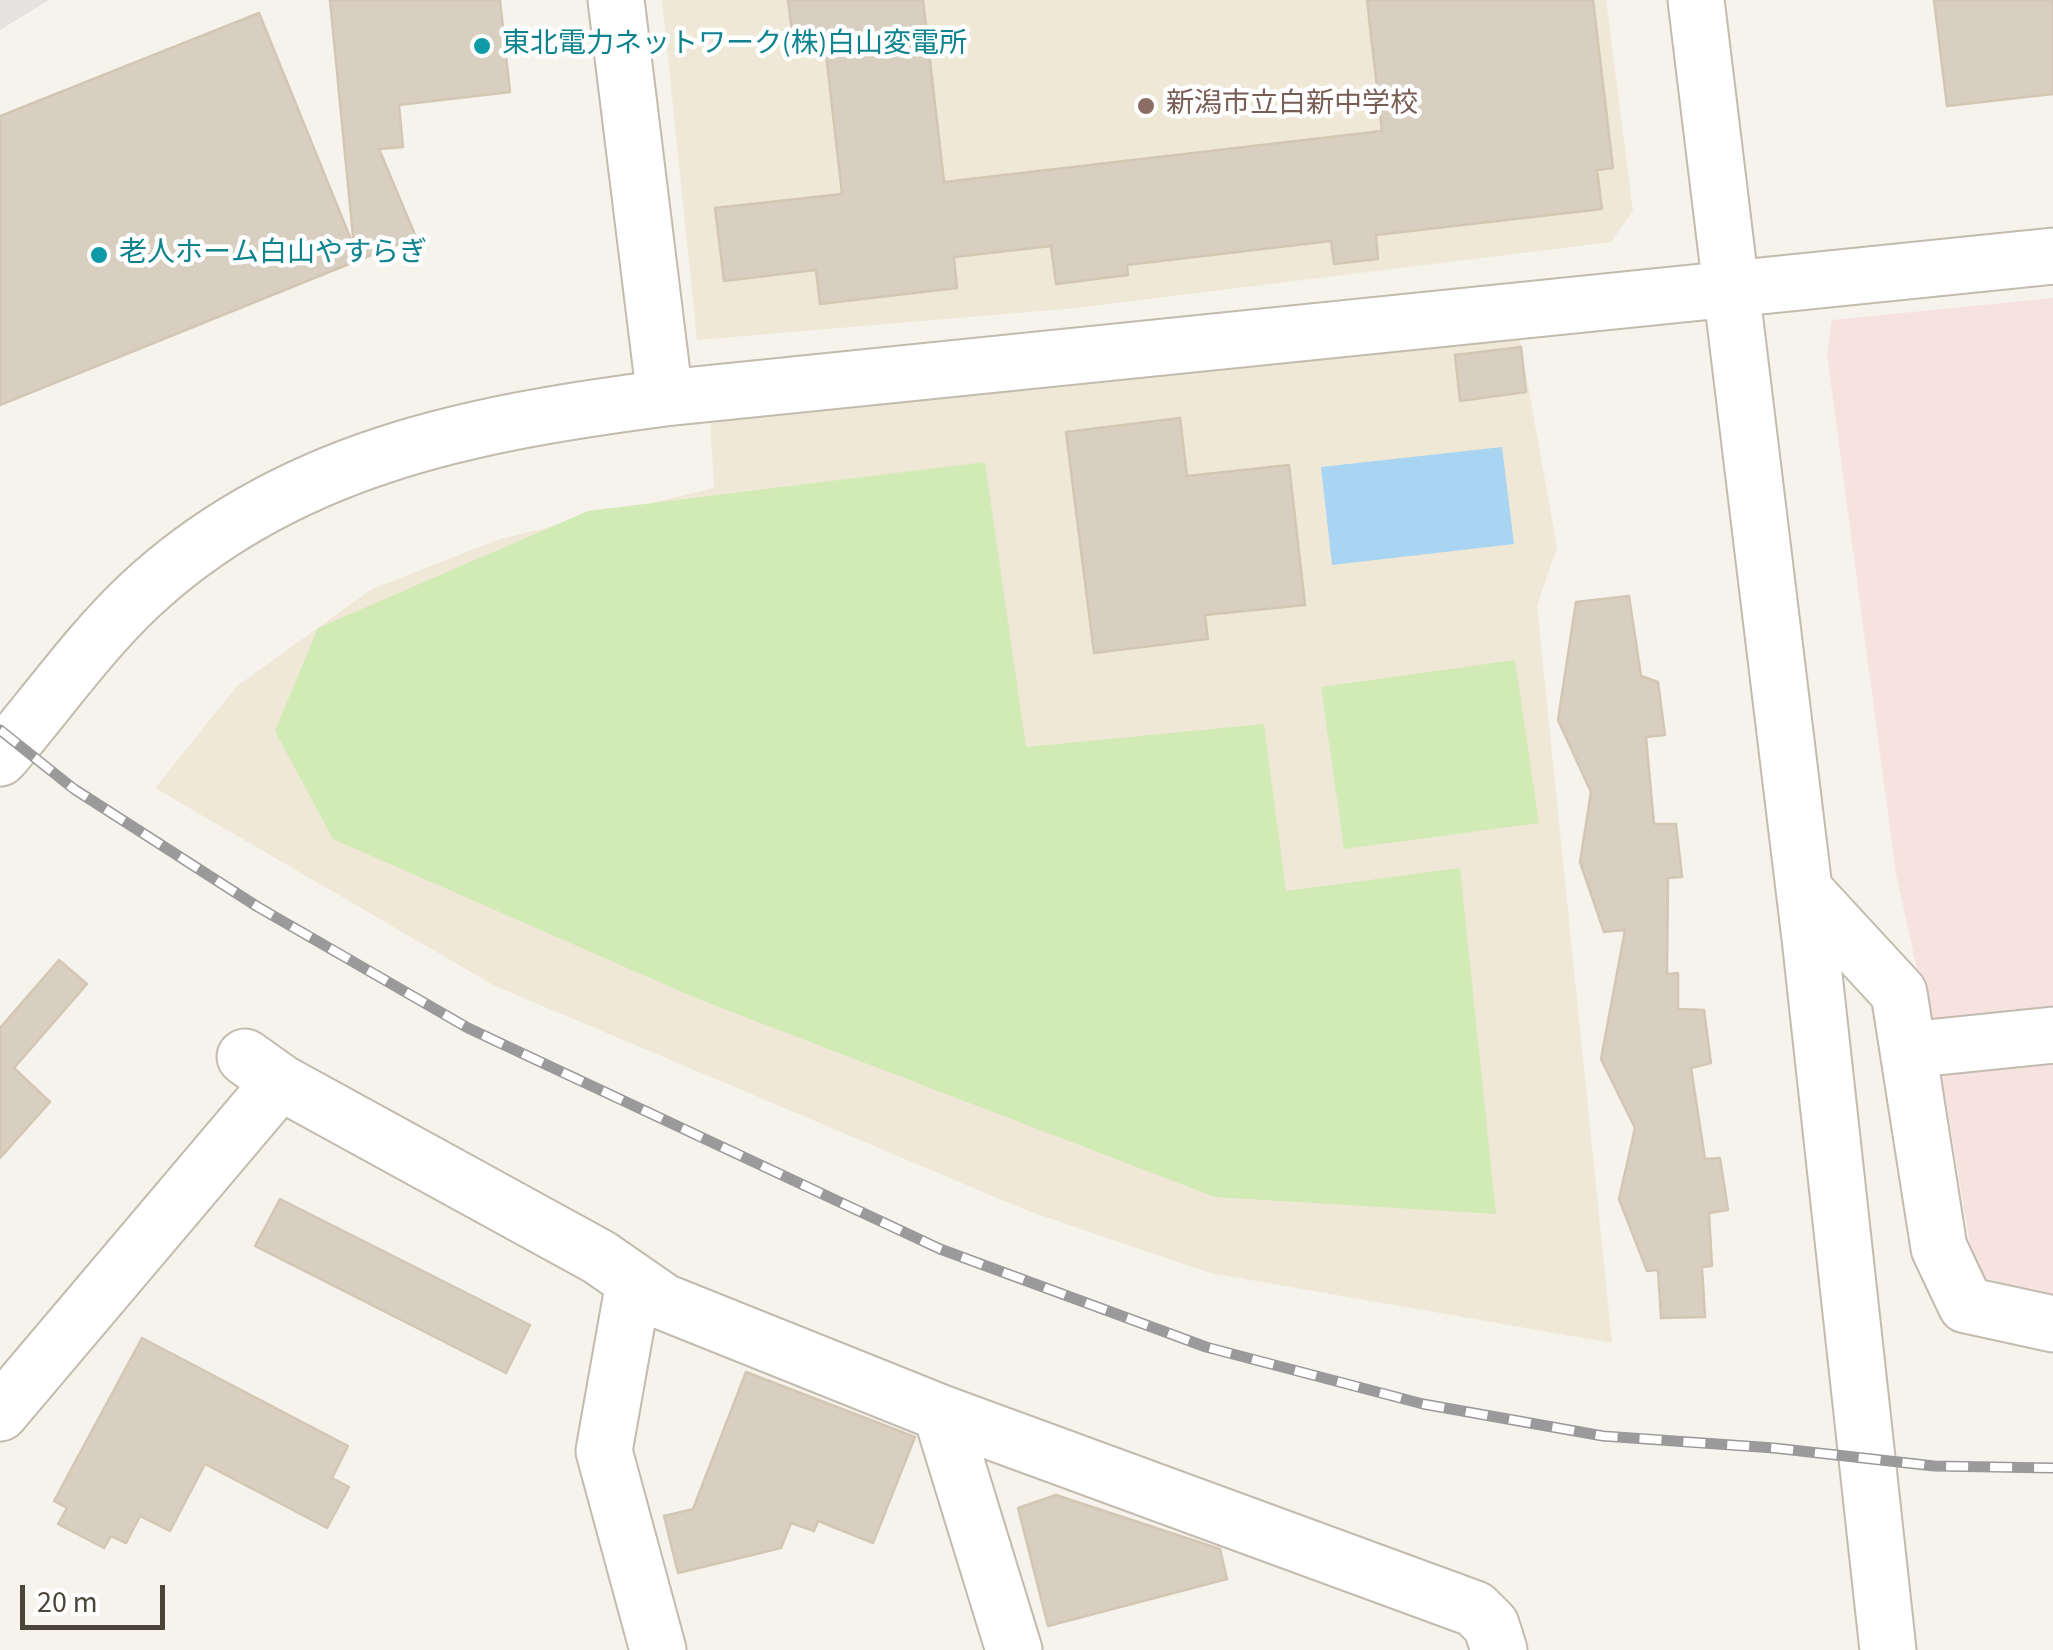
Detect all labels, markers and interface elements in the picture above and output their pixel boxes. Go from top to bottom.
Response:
place label: 東北電力ネットワーク(株)白山変電所 [502,29,967,63]
marker: 東北電力ネットワーク(株)白山変電所 [471,35,493,57]
place label: 新潟市立白新中学校 [1166,89,1418,123]
marker: 新潟市立白新中学校 [1135,95,1157,117]
place label: 老人ホーム白山やすらぎ [119,238,427,272]
marker: 老人ホーム白山やすらぎ [88,244,110,266]
scale bar [25,1565,170,1627]
text: 20 m [37,1581,98,1624]

